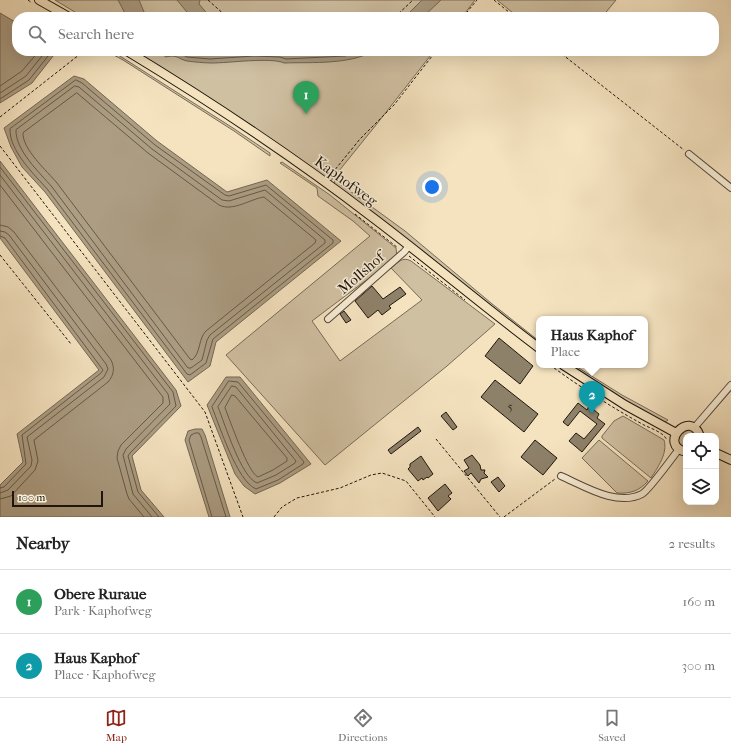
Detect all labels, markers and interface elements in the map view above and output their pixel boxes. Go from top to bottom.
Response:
search box [12,12,719,56]
icon: search [26,23,48,45]
text: Search here [58,25,134,43]
pin: 1 [293,81,319,114]
street label: Kaphofweg [311,152,382,210]
your location [422,177,442,197]
street label: Mollshof [334,246,390,298]
popup [536,316,648,368]
text: Haus Kaphof [551,326,633,344]
text: Place [551,344,580,359]
pin: 2 [579,381,605,414]
house number: 5 [507,399,513,414]
map controls [683,433,719,505]
button: locate [683,433,719,469]
button: layers [683,469,719,505]
scale bar [12,489,103,508]
text: 100 m [18,491,46,504]
text: Nearby [16,533,70,553]
text: 2 results [669,536,715,551]
text: Obere Ruraue [54,585,146,603]
text: 1 [27,594,31,609]
text: 160 m [683,594,715,609]
text: Park · Kaphofweg [54,603,152,618]
text: Haus Kaphof [54,649,137,667]
text: 2 [26,658,32,673]
text: 300 m [682,658,715,673]
text: Place · Kaphofweg [54,667,155,682]
tab: Map [105,707,127,744]
tab: Directions [338,707,388,744]
tab: Saved [598,707,626,744]

